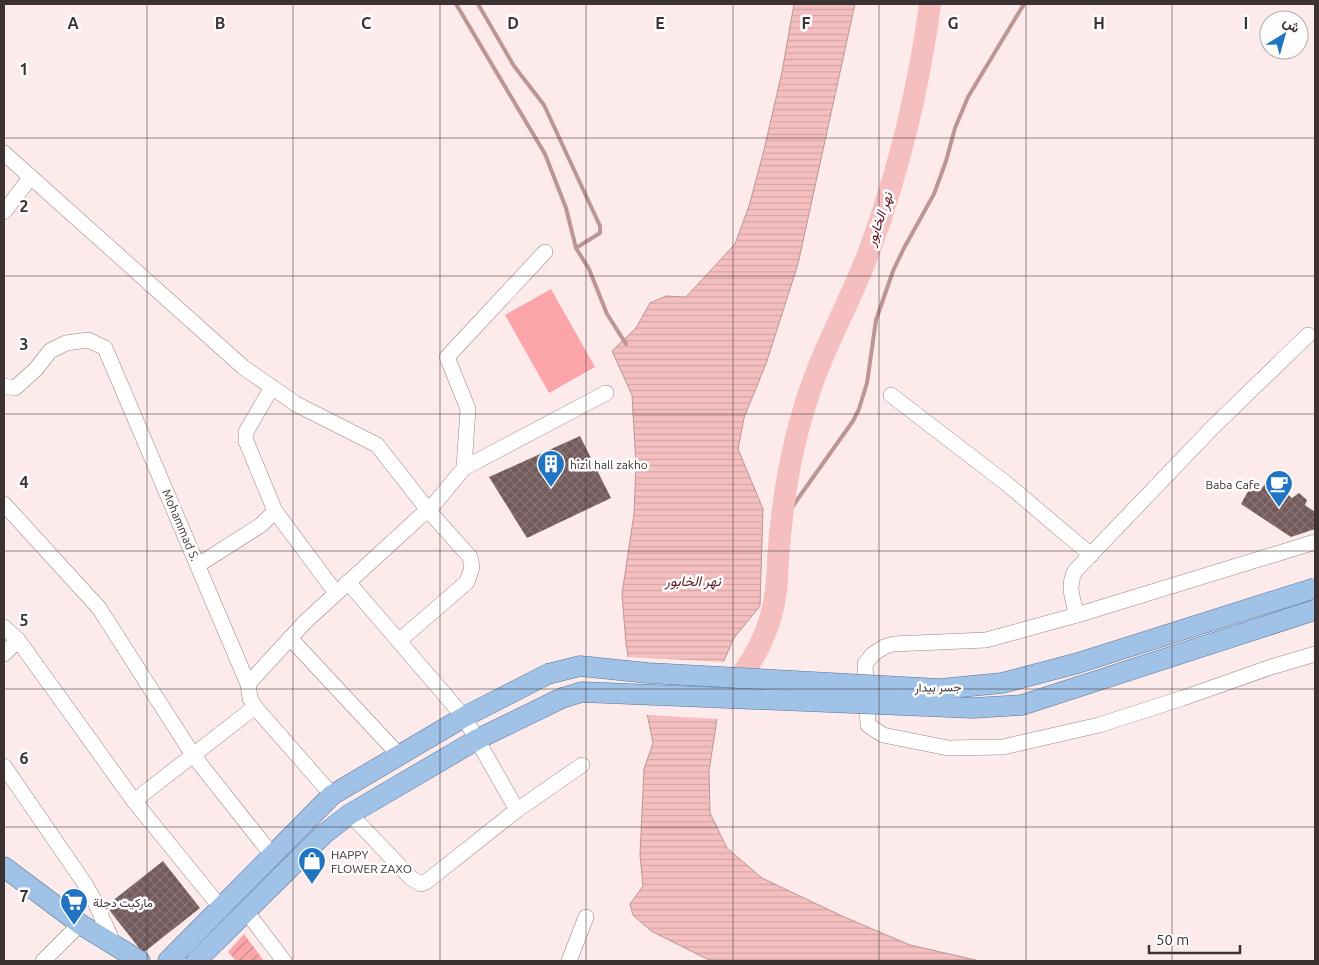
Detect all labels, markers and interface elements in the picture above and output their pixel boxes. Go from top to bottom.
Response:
north arrow [1259,10,1309,60]
text: ش [1280,13,1303,37]
text: A [67,14,79,32]
text: B [215,14,225,32]
text: C [361,14,371,32]
text: D [507,14,519,32]
text: E [655,14,665,32]
text: F [802,14,811,32]
text: G [947,14,959,32]
text: H [1093,14,1105,32]
text: I [1244,14,1248,32]
text: 1 [19,60,29,78]
water label: نهر الخابور [862,189,897,249]
text: 2 [19,197,29,215]
text: 3 [19,335,29,353]
building icon: hizil hall zakho [536,449,566,488]
place label: hizil hall zakho [570,458,648,471]
cafe icon: Baba Cafe [1264,469,1294,508]
text: 4 [19,473,29,491]
place label: Baba Cafe [1206,478,1260,491]
street label: Mohammad S. [160,487,202,563]
water label: نهر الخابور [664,573,722,590]
text: 5 [19,611,29,629]
street label: جسر بيدار [914,680,962,696]
text: 6 [19,749,29,767]
shop icon: HAPPY FLOWER ZAXO [297,846,327,885]
place label: HAPPY FLOWER ZAXO [331,848,412,875]
text: 7 [19,887,29,905]
supermarket icon: ماركيت دجلة [59,887,89,926]
place label: ماركيت دجلة [93,896,153,911]
scale bar [1149,922,1240,954]
text: 50 m [1156,931,1189,948]

